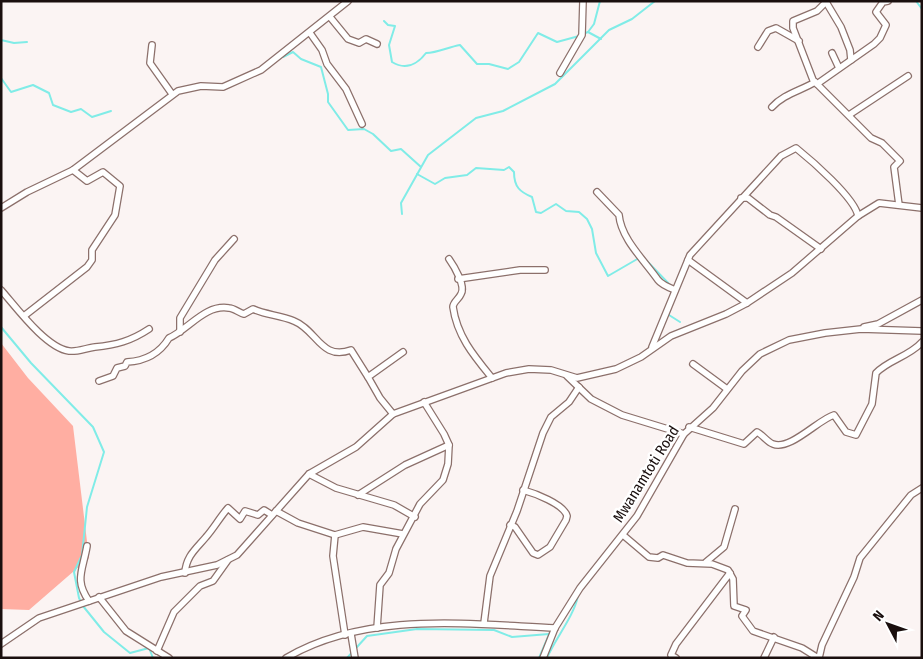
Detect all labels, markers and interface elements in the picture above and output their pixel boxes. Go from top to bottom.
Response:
street label: Mwanamtoti Road [609,422,683,526]
north arrow [863,599,913,649]
text: N [869,607,888,625]

